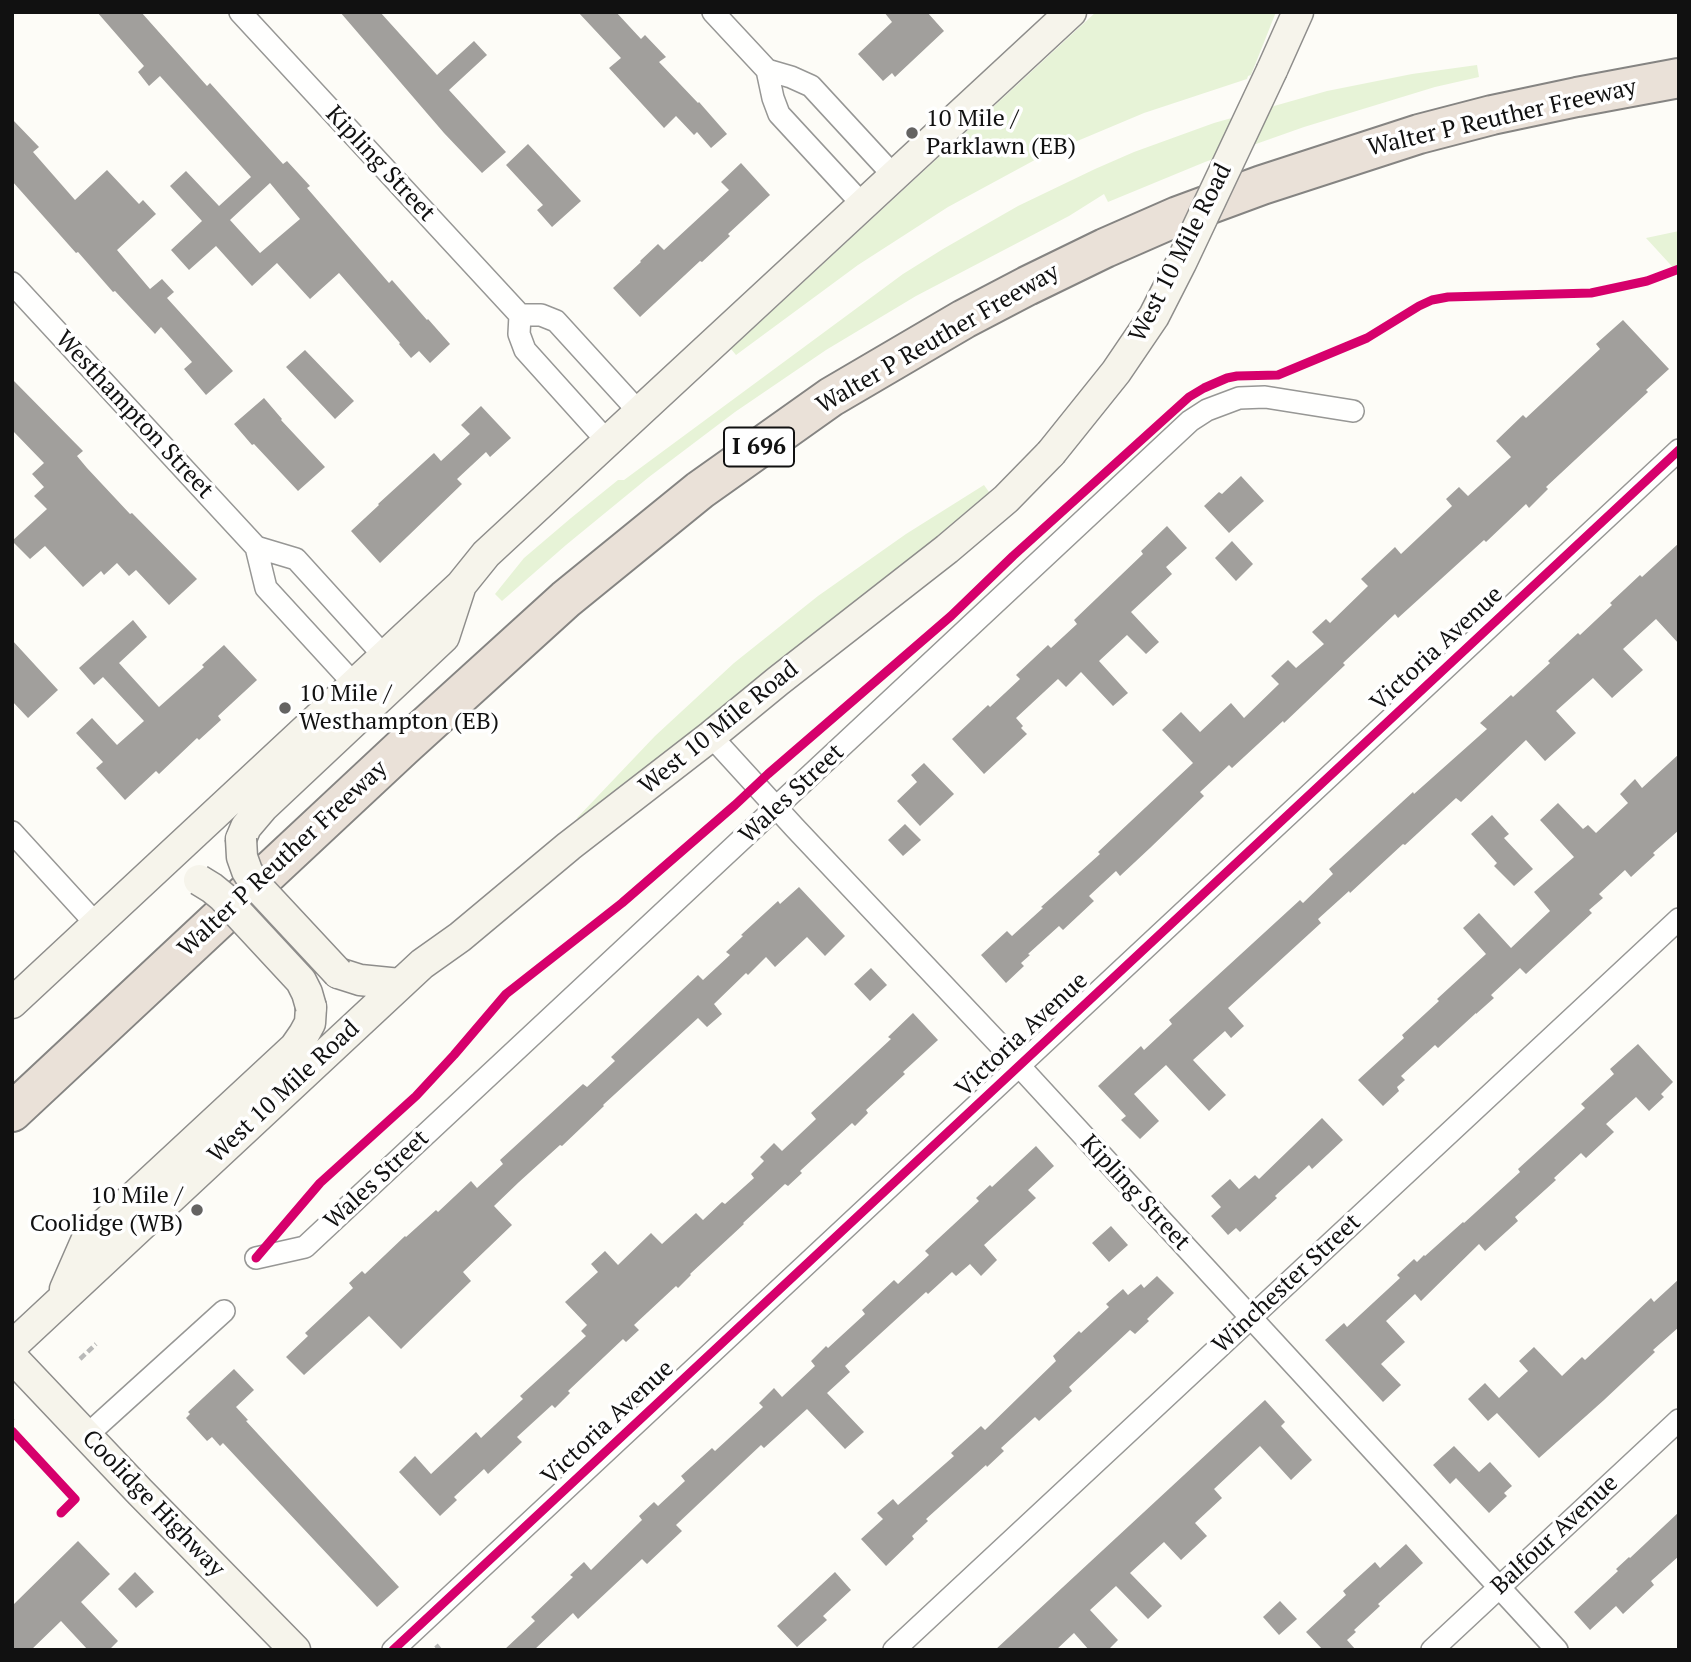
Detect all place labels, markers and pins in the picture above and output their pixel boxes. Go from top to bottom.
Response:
place label: 10 Mile / Parklawn (EB) [926,105,1076,161]
marker: 10 Mile / Parklawn (EB) [904,125,920,141]
place label: 10 Mile / Westhampton (EB) [299,680,499,736]
marker: 10 Mile / Westhampton (EB) [277,700,293,716]
place label: 10 Mile / Coolidge (WB) [30,1182,183,1238]
marker: 10 Mile / Coolidge (WB) [189,1202,205,1218]

